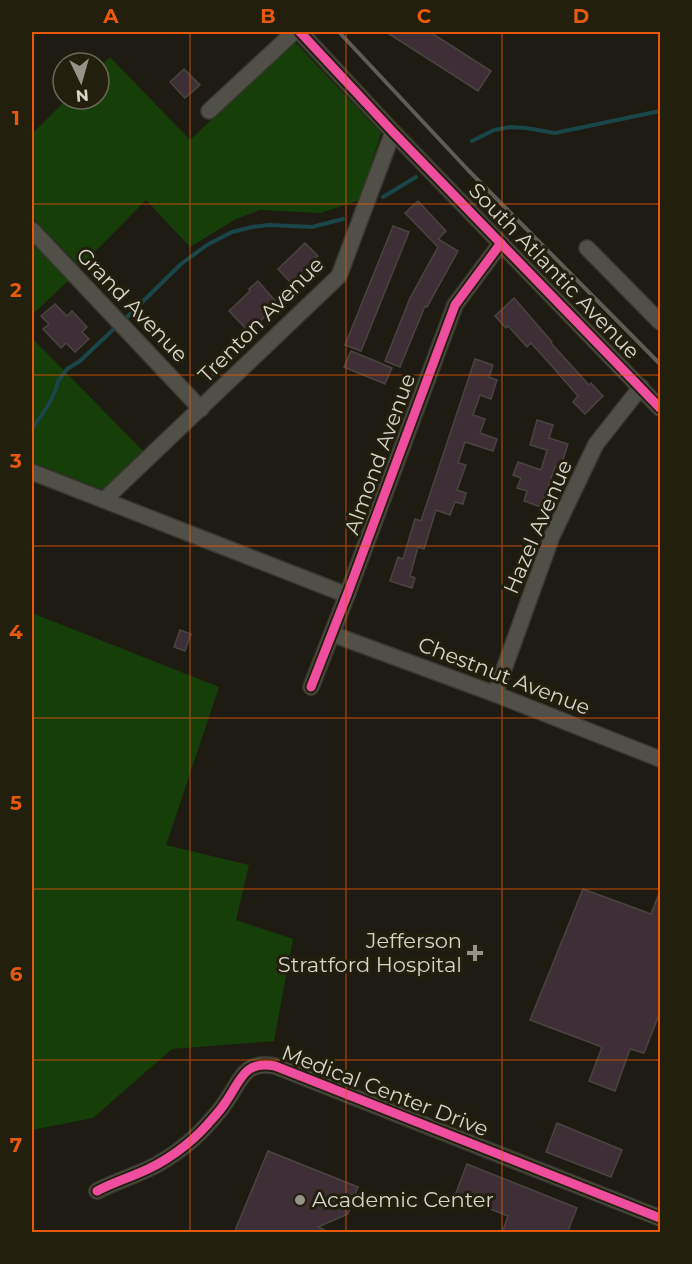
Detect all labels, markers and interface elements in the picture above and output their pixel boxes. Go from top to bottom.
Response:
text: A [102,4,119,28]
text: B [260,4,276,28]
text: C [417,4,432,28]
text: D [573,4,589,28]
north arrow [51,51,111,111]
text: N [75,85,90,105]
text: 1 [12,106,20,130]
street label: South Atlantic Avenue [464,177,645,364]
street label: Grand Avenue [71,242,193,367]
street label: Trenton Avenue [193,252,329,388]
text: 2 [10,278,22,302]
street label: Almond Avenue [339,370,420,538]
text: 3 [9,449,22,473]
street label: Hazel Avenue [498,456,577,598]
text: 4 [9,620,23,644]
street label: Chestnut Avenue [415,631,594,720]
text: 5 [10,791,22,815]
place label: Jefferson Stratford Hospital [278,928,462,977]
marker: Jefferson Stratford Hospital [466,944,484,962]
text: 6 [10,962,23,986]
street label: Medical Center Drive [278,1040,492,1141]
text: 7 [10,1133,22,1157]
place label: Academic Center [312,1187,494,1212]
marker: Academic Center [293,1193,307,1207]

